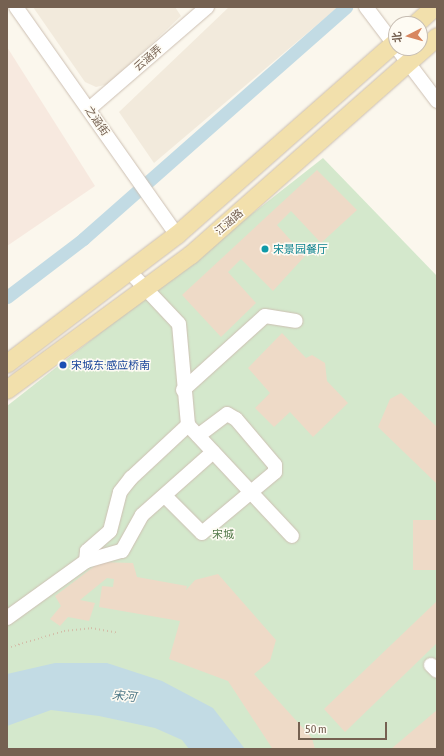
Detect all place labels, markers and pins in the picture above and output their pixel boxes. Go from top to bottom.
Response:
place label: 宋景园餐厅 [273,242,328,256]
marker: 宋景园餐厅 [260,244,270,254]
place label: 宋城东·感应桥南 [71,358,150,372]
marker: 宋城东·感应桥南 [58,360,68,370]

